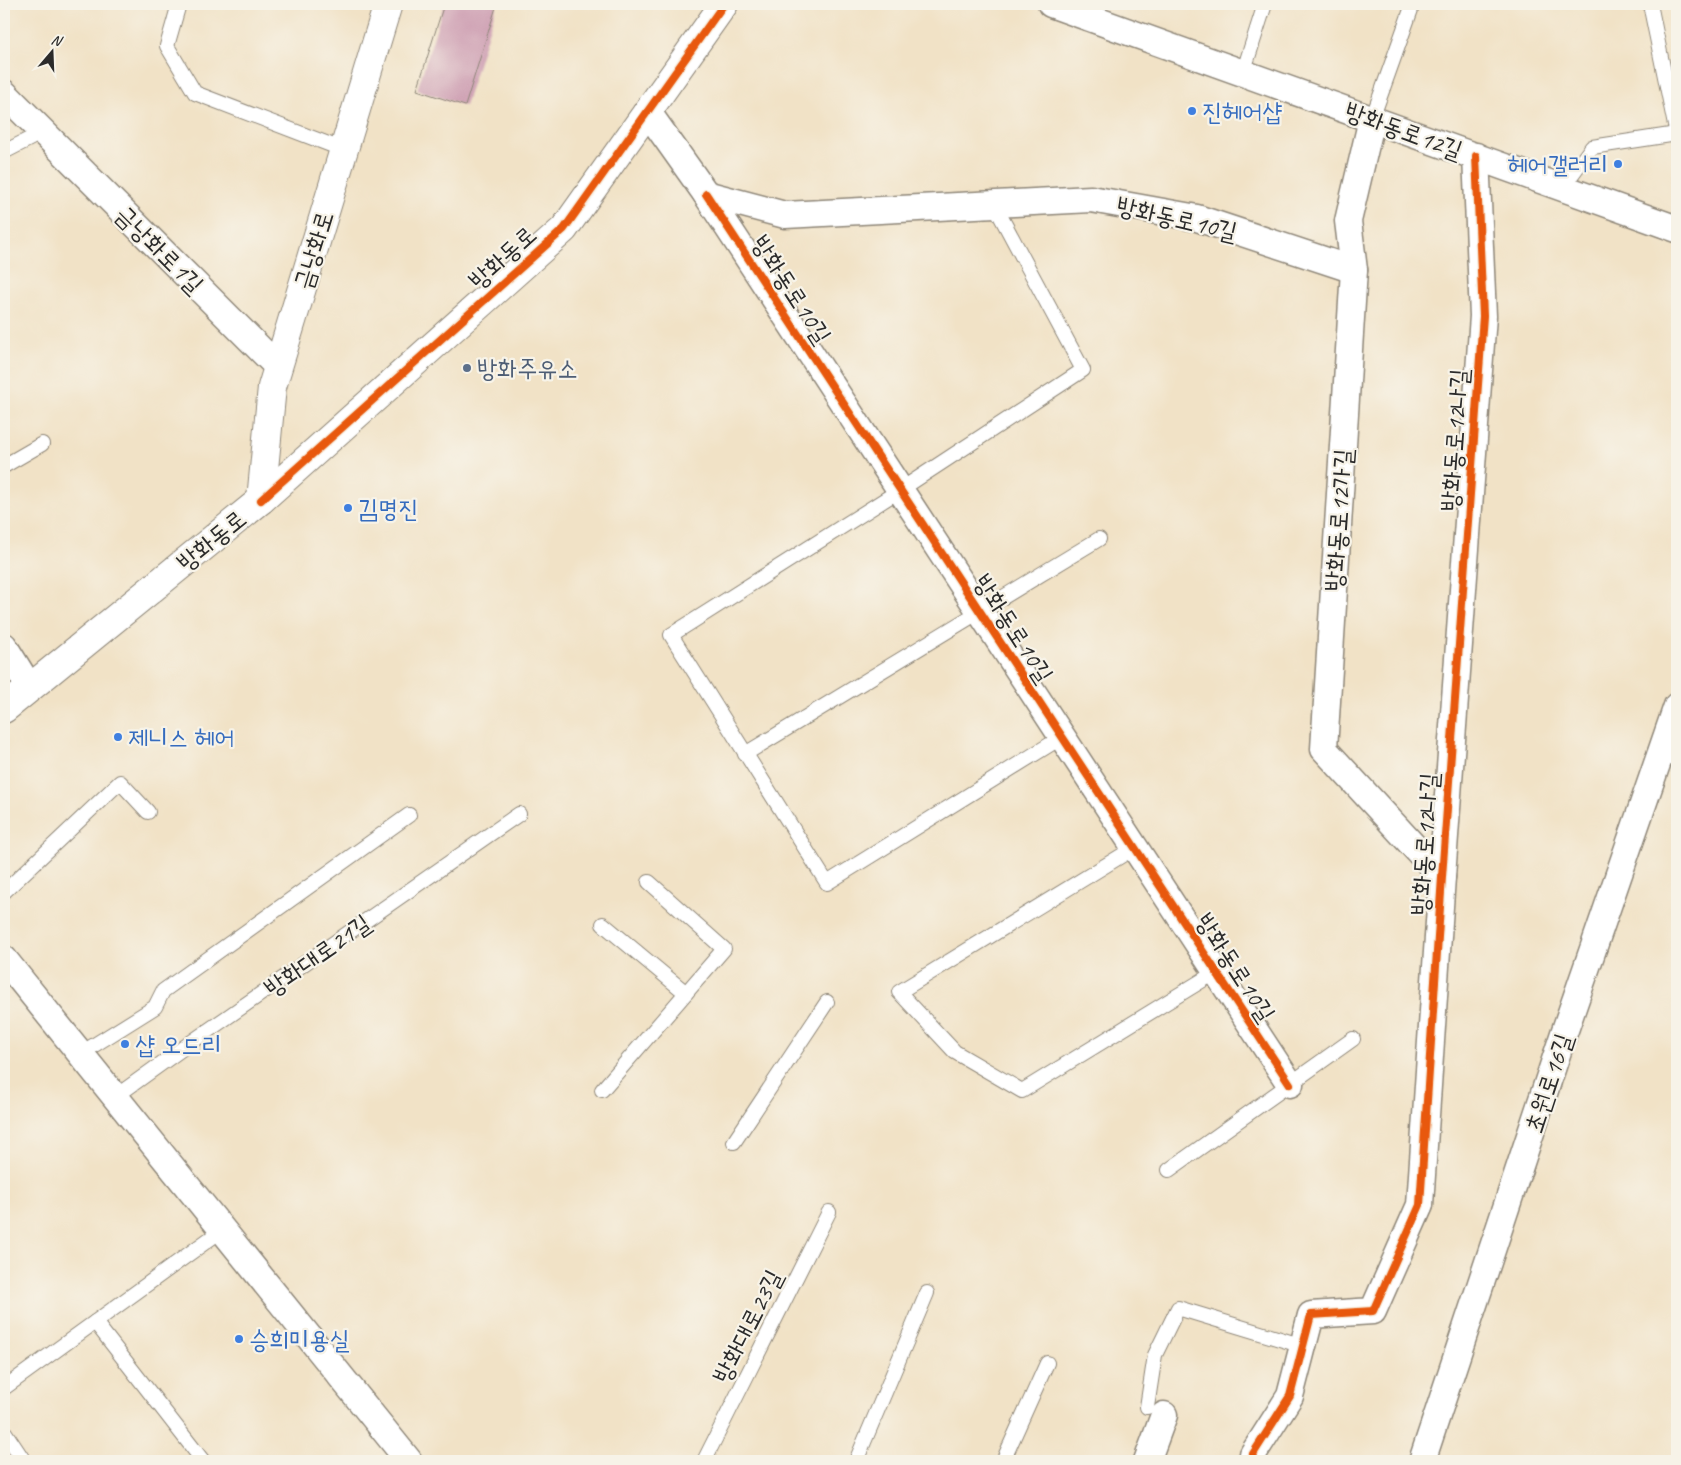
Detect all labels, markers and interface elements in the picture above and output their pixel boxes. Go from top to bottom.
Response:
north arrow [28,28,78,78]
text: N [49,31,65,50]
street label: 방화동로12길 [1340,95,1467,167]
place label: 진헤어샵 [1202,96,1282,128]
marker: 진헤어샵 [1186,105,1198,117]
place label: 헤어갤러리 [1507,149,1608,181]
marker: 헤어갤러리 [1612,158,1624,170]
street label: 방화동로10길 [1113,190,1240,248]
street label: 금낭화로1길 [108,199,210,301]
street label: 금낭화로 [287,207,341,293]
street label: 방화동로 [462,219,543,297]
street label: 방화동로10길 [744,229,838,350]
place label: 방화주유소 [477,353,578,385]
marker: 방화주유소 [461,362,473,374]
street label: 방화동로12나길 [1434,368,1476,513]
street label: 방화동로12가길 [1318,448,1360,593]
place label: 김명진 [358,493,418,525]
marker: 김명진 [342,502,354,514]
street label: 방화동로 [170,503,253,579]
street label: 방화동로10길 [966,568,1060,689]
place label: 제니스 헤어 [128,722,235,754]
marker: 제니스 헤어 [112,731,124,743]
street label: 방화동로12나길 [1404,772,1446,917]
street label: 방화대로21길 [258,907,377,1004]
street label: 방화동로10길 [1188,907,1282,1028]
place label: 샵 오드리 [135,1029,222,1061]
street label: 초원로16길 [1518,1029,1580,1137]
marker: 샵 오드리 [119,1038,131,1050]
street label: 방화대로23길 [706,1264,790,1389]
place label: 승희미용실 [249,1324,350,1356]
marker: 승희미용실 [233,1333,245,1345]

